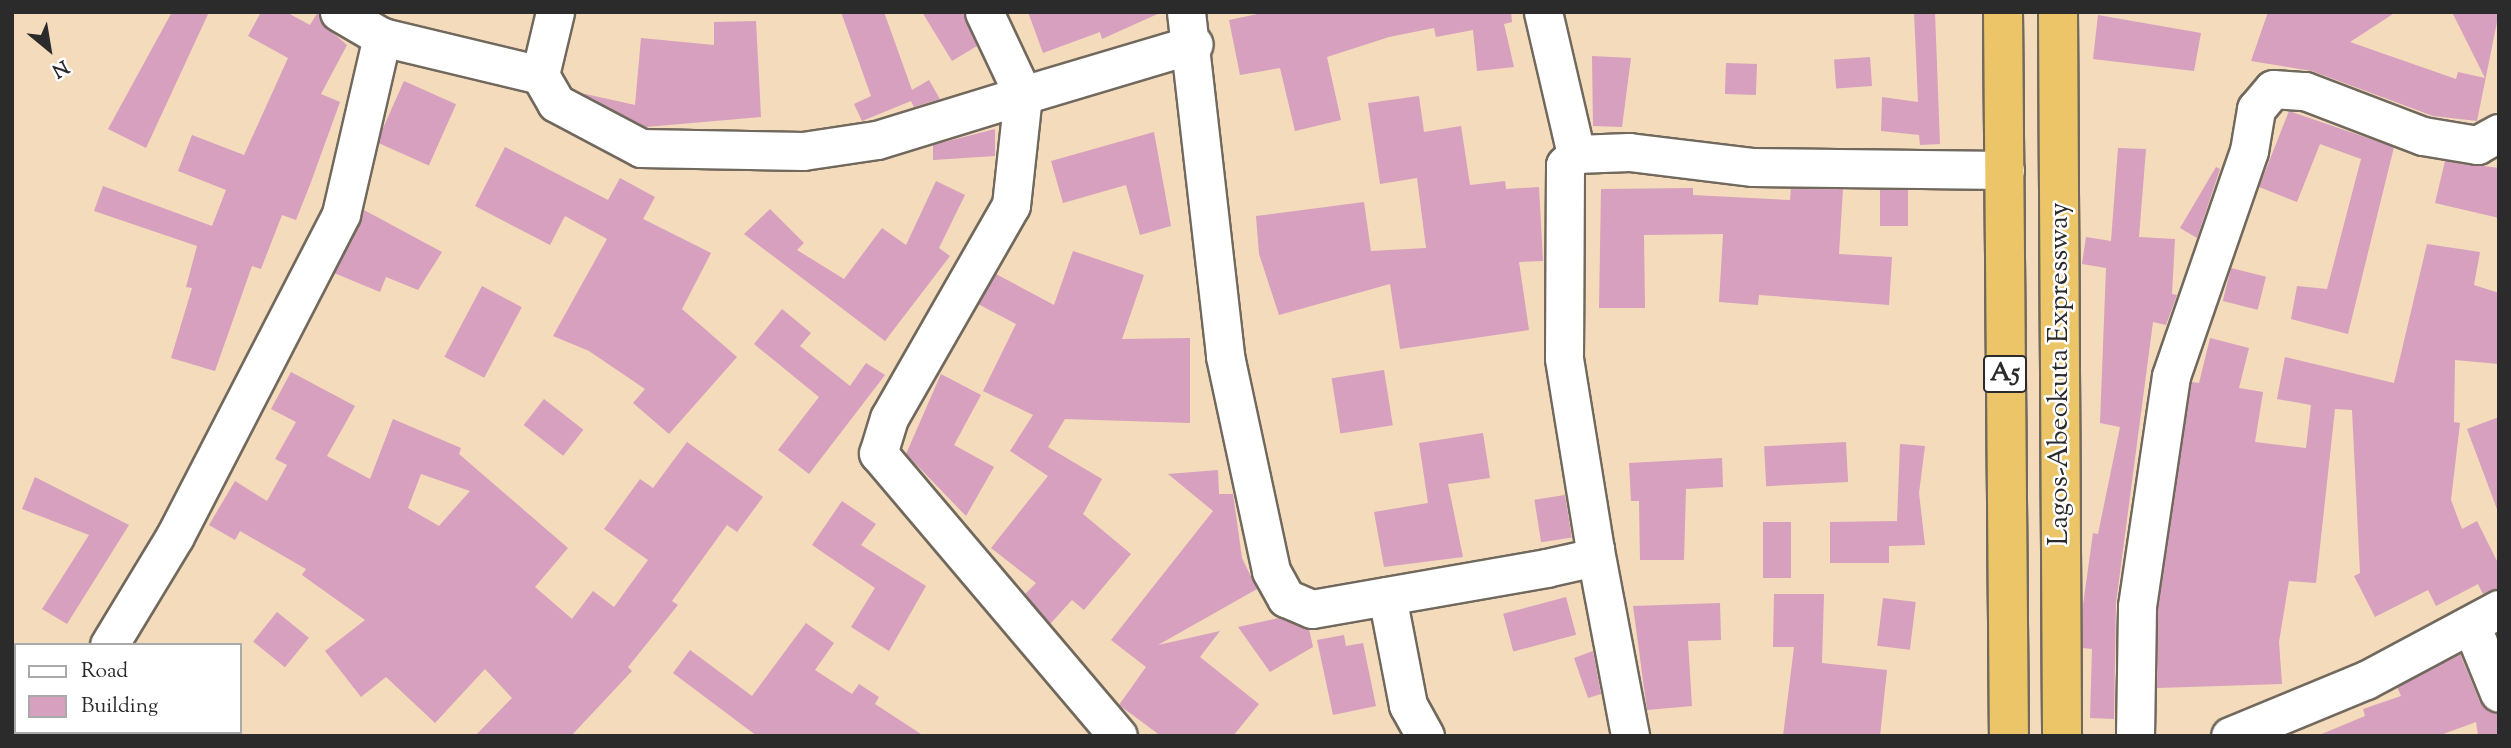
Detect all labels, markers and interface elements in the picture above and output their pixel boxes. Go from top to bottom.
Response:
north arrow [14,14,84,84]
text: N [46,52,73,83]
street label: Lagos-Abeokuta Expressway [2043,202,2077,546]
road number: A5 [1982,352,2028,396]
legend [14,643,242,734]
text: Road [81,657,128,687]
text: Building [81,692,158,722]

